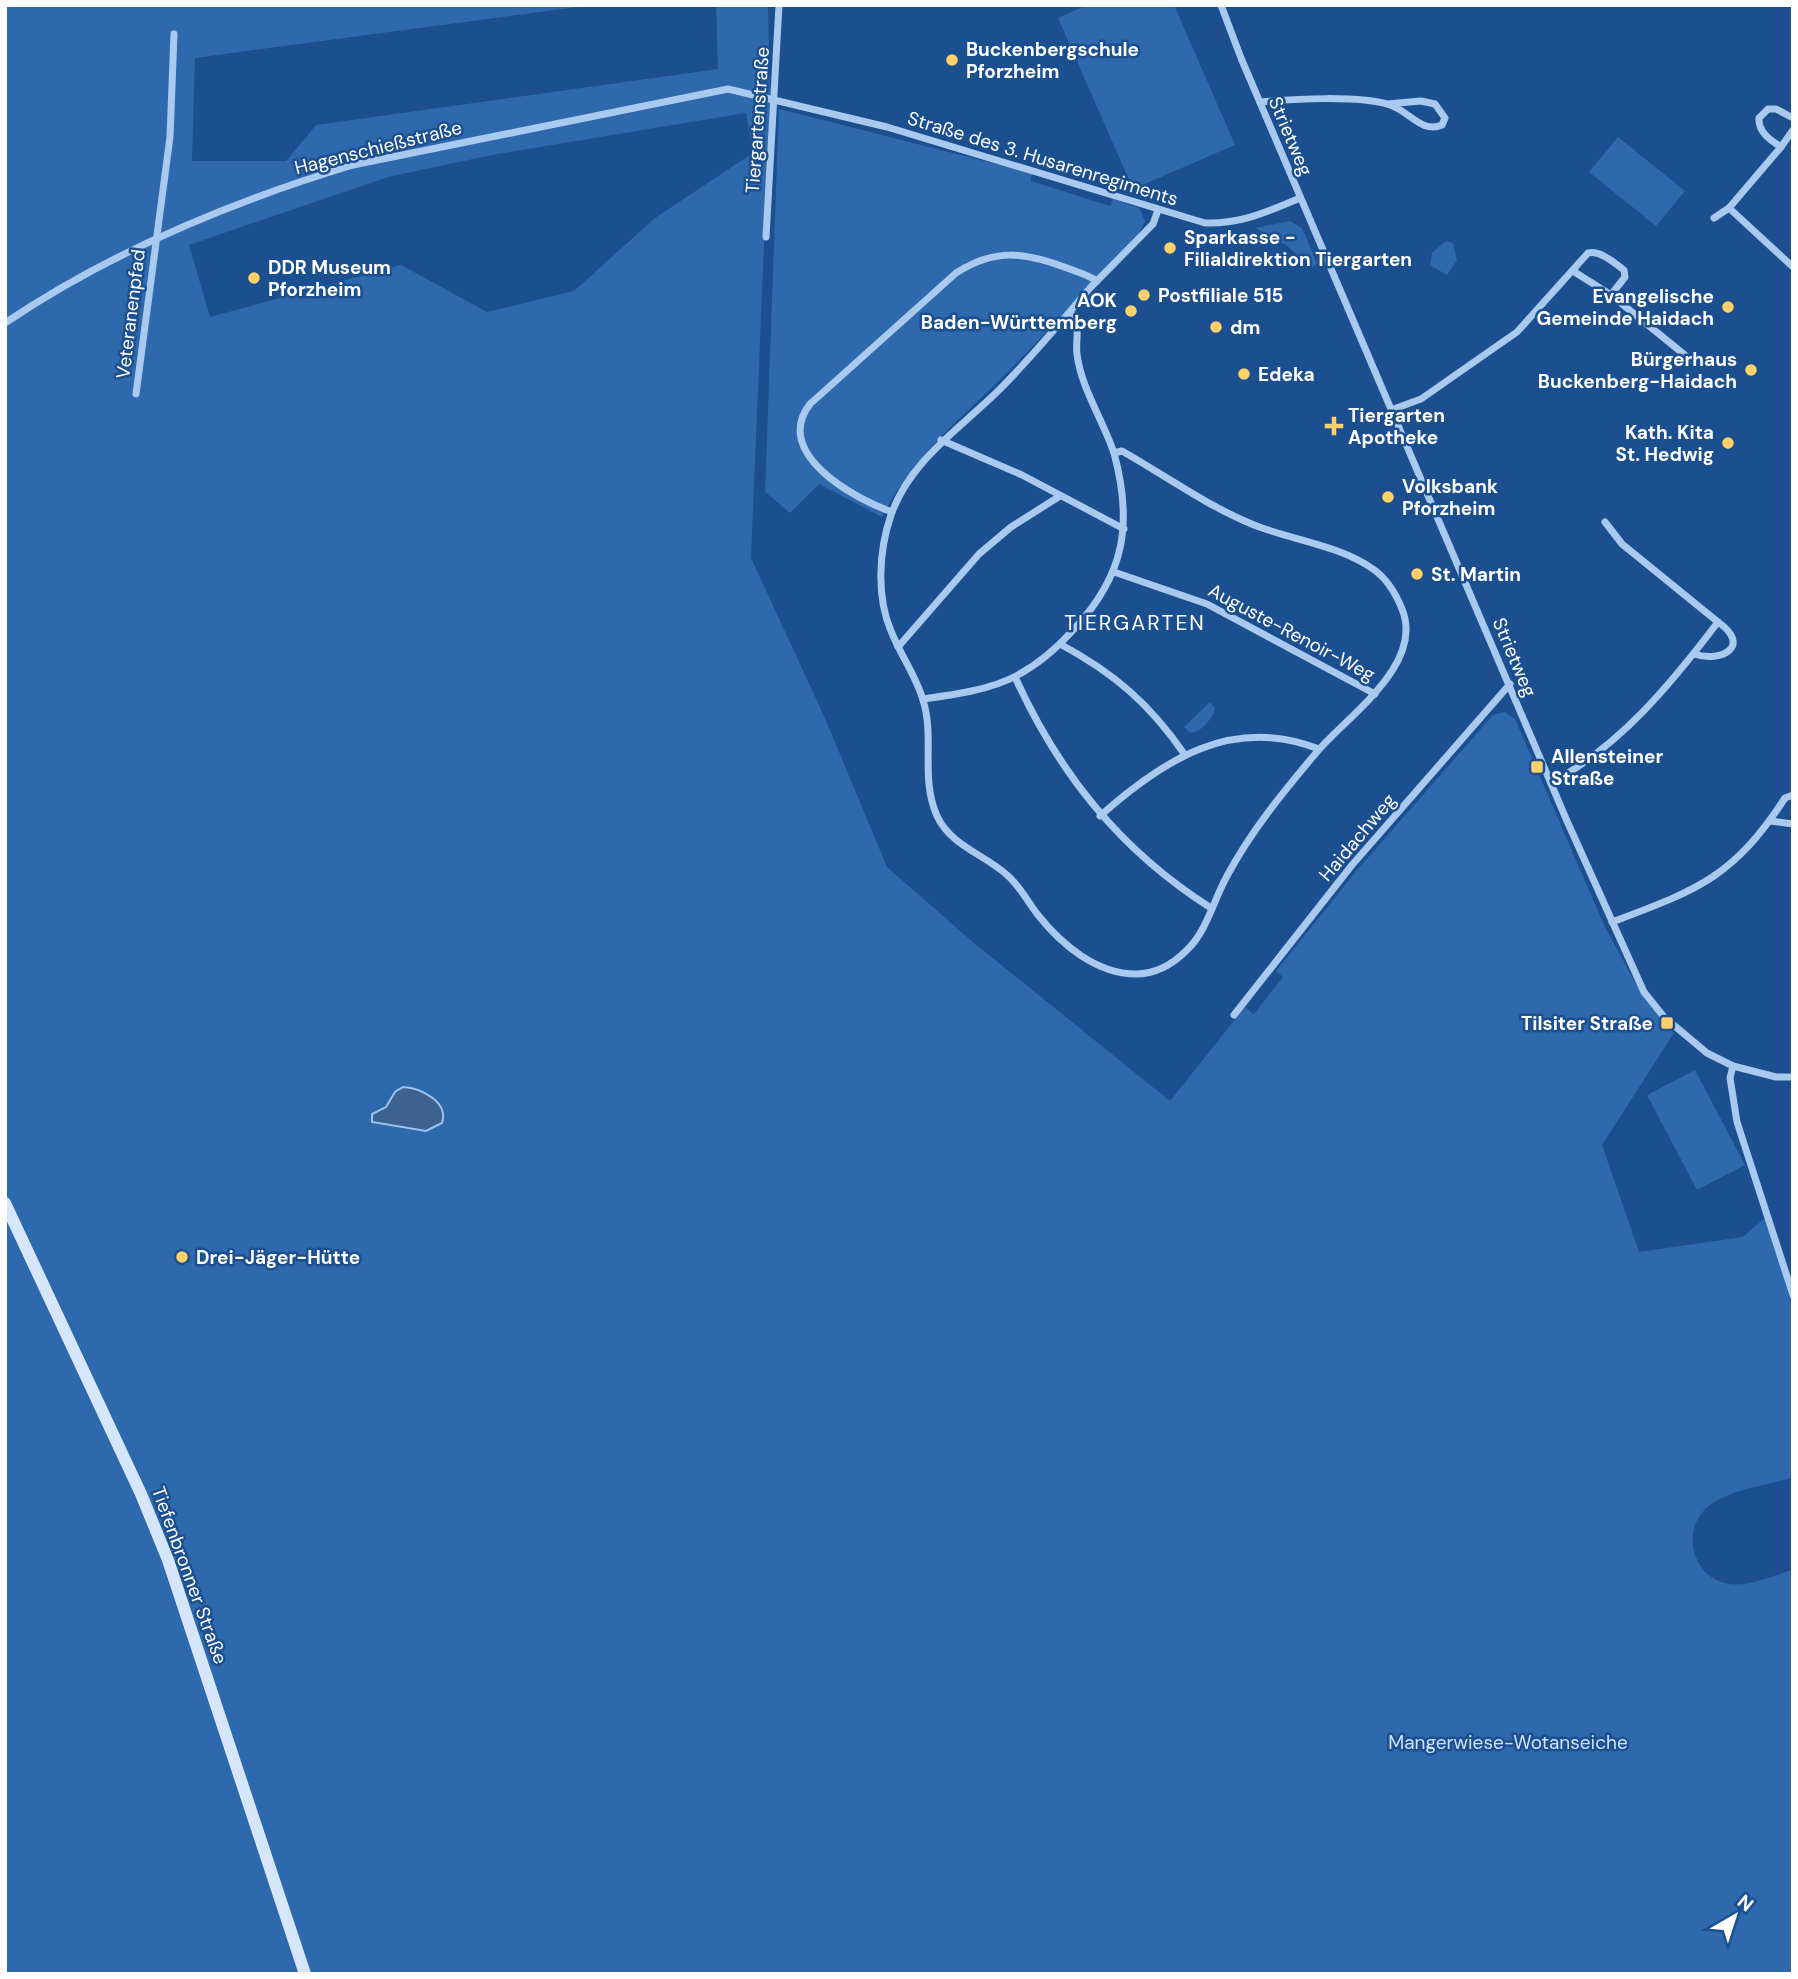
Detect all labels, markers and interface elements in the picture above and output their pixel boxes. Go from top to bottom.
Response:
place label: Buckenbergschule Pforzheim [966,37,1139,84]
street label: Tiergartenstraße [740,46,775,194]
marker: Buckenbergschule Pforzheim [944,52,960,68]
street label: Strietweg [1263,93,1319,180]
street label: Straße des 3. Husarenregiments [905,105,1181,212]
street label: Hagenschießstraße [292,115,464,180]
place label: Sparkasse - Filialdirektion Tiergarten [1184,225,1412,272]
marker: Sparkasse - Filialdirektion Tiergarten [1162,240,1178,256]
street label: Veteranenpfad [110,248,151,380]
place label: DDR Museum Pforzheim [268,255,391,302]
marker: DDR Museum Pforzheim [246,270,262,286]
place label: Postfiliale 515 [1158,283,1283,308]
place label: Evangelische Gemeinde Haidach [1536,284,1714,331]
marker: Postfiliale 515 [1136,287,1152,303]
place label: AOK Baden-Württemberg [921,288,1117,335]
marker: Evangelische Gemeinde Haidach [1720,299,1736,315]
marker: AOK Baden-Württemberg [1123,303,1139,319]
place label: dm [1230,315,1260,340]
marker: dm [1208,319,1224,335]
place label: Bürgerhaus Buckenberg-Haidach [1538,347,1737,394]
place label: Edeka [1258,362,1315,387]
marker: Bürgerhaus Buckenberg-Haidach [1743,362,1759,378]
marker: Edeka [1236,366,1252,382]
place label: Tiergarten Apotheke [1348,403,1445,450]
marker: Tiergarten Apotheke [1326,418,1342,434]
place label: Kath. Kita St. Hedwig [1615,420,1714,467]
marker: Kath. Kita St. Hedwig [1720,435,1736,451]
place label: Volksbank Pforzheim [1402,474,1498,521]
marker: Volksbank Pforzheim [1380,489,1396,505]
place label: St. Martin [1431,562,1521,587]
marker: St. Martin [1409,566,1425,582]
street label: Auguste-Renoir-Weg [1204,578,1380,687]
district label: TIERGARTEN [1064,609,1206,637]
street label: Strietweg [1487,614,1543,701]
place label: Allensteiner Straße [1551,744,1663,791]
marker: Allensteiner Straße [1529,759,1545,775]
street label: Haidachweg [1313,788,1402,886]
place label: Tilsiter Straße [1521,1011,1653,1036]
marker: Tilsiter Straße [1659,1015,1675,1031]
place label: Drei-Jäger-Hütte [196,1245,360,1270]
marker: Drei-Jäger-Hütte [174,1249,190,1265]
street label: Tiefenbronner Straße [146,1483,233,1667]
park label: Mangerwiese-Wotanseiche [1388,1730,1628,1755]
north arrow [1700,1881,1770,1951]
text: N [1732,1889,1759,1917]

